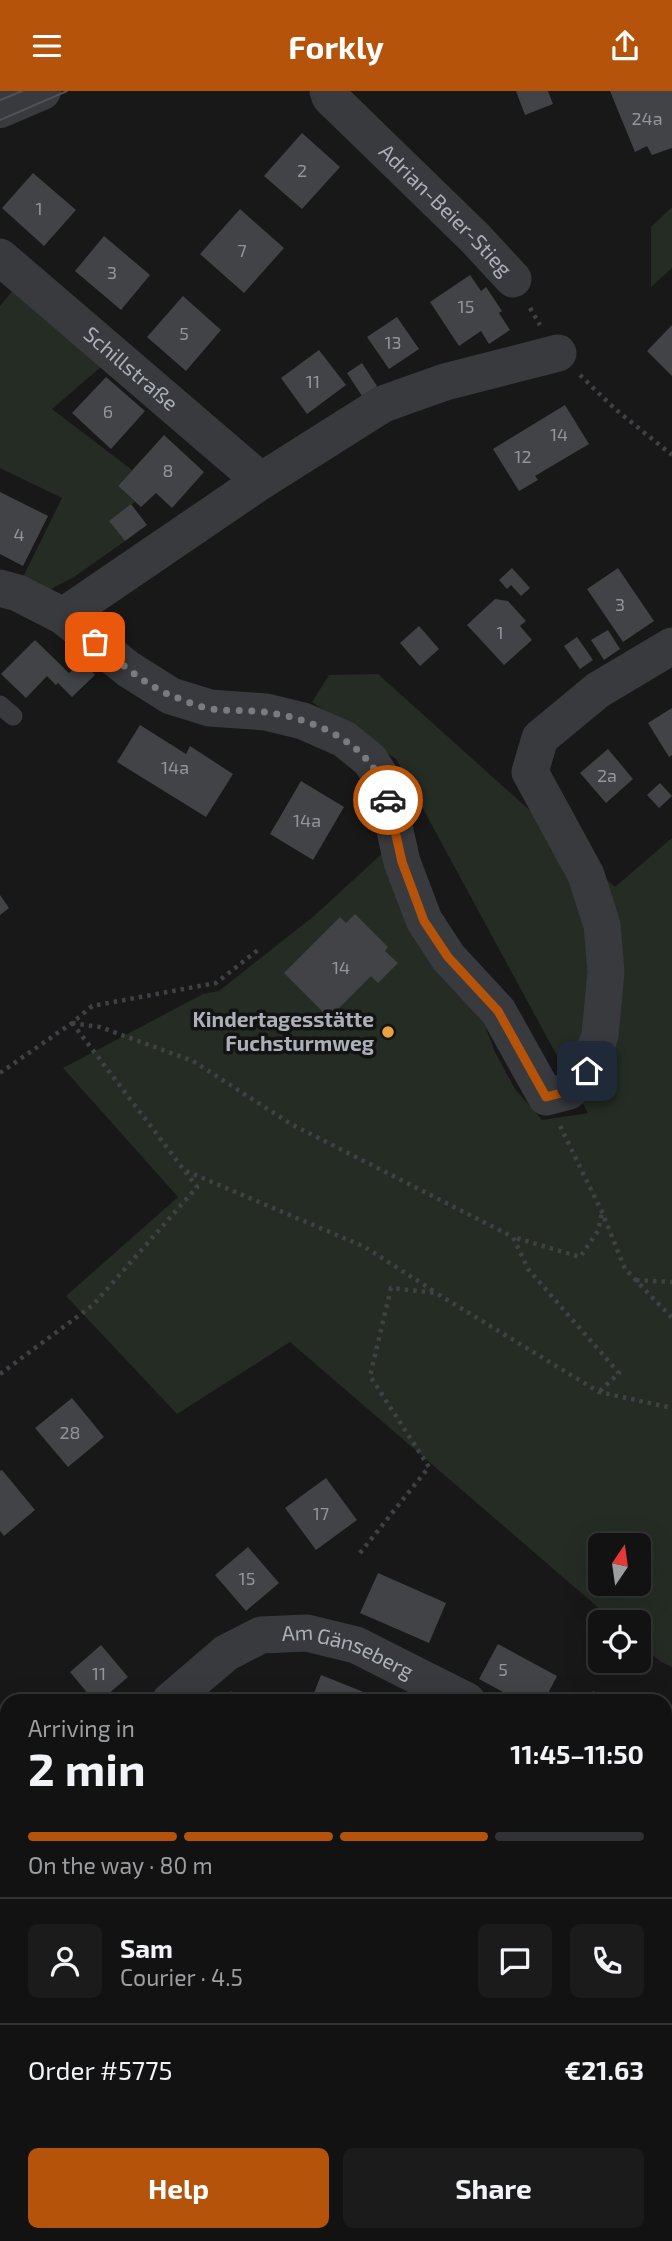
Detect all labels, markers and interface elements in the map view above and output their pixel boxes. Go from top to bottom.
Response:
icon: menu [28,27,66,65]
text: Forkly [288,27,384,65]
icon: share [606,27,644,65]
house number: 24a [631,107,663,129]
street label: Adrian-Beier-Stieg [375,138,518,281]
house number: 2 [297,159,307,181]
house number: 1 [35,197,43,219]
house number: 7 [237,239,247,261]
house number: 3 [107,261,117,283]
house number: 15 [458,295,474,317]
street label: Schillstraße [79,321,184,415]
house number: 5 [179,322,189,344]
house number: 13 [384,331,402,353]
house number: 11 [306,370,320,392]
house number: 6 [103,400,113,422]
house number: 14 [550,423,568,445]
house number: 12 [514,445,532,467]
house number: 8 [163,459,173,481]
house number: 4 [13,523,25,545]
house number: 3 [615,593,625,615]
pin [65,612,125,672]
house number: 1 [496,621,504,643]
icon: bag [76,623,114,661]
house number: 14a [161,756,189,778]
house number: 2a [597,764,617,786]
courier [353,765,423,835]
icon: car [369,781,407,819]
house number: 14a [293,809,321,831]
house number: 14 [332,956,350,978]
place label: Kindertagesstätte Fuchsturmweg [192,1006,374,1055]
marker: Kindertagesstätte Fuchsturmweg [380,1024,396,1040]
pin [557,1041,617,1101]
icon: home [568,1052,606,1090]
house number: 28 [59,1421,81,1443]
house number: 17 [313,1502,329,1524]
north arrow [588,1533,651,1596]
map controls [588,1533,651,1673]
house number: 15 [239,1567,255,1589]
button: locate [588,1610,651,1673]
street label: Am Gänseberg [281,1619,418,1683]
house number: 5 [498,1658,508,1680]
house number: 11 [92,1662,106,1684]
text: Arriving in [28,1714,135,1742]
text: 11:45–11:50 [510,1738,644,1769]
text: 2 min [28,1740,146,1795]
text: On the way · 80 m [28,1851,213,1879]
button: person [28,1924,102,1998]
button: chat [478,1924,552,1998]
button: phone [570,1924,644,1998]
text: Sam [120,1932,173,1963]
text: Courier · 4.5 [120,1963,243,1991]
text: Order #5775 [28,2054,172,2085]
text: €21.63 [565,2054,644,2085]
button: Help [28,2148,329,2228]
button: Share [343,2148,644,2228]

